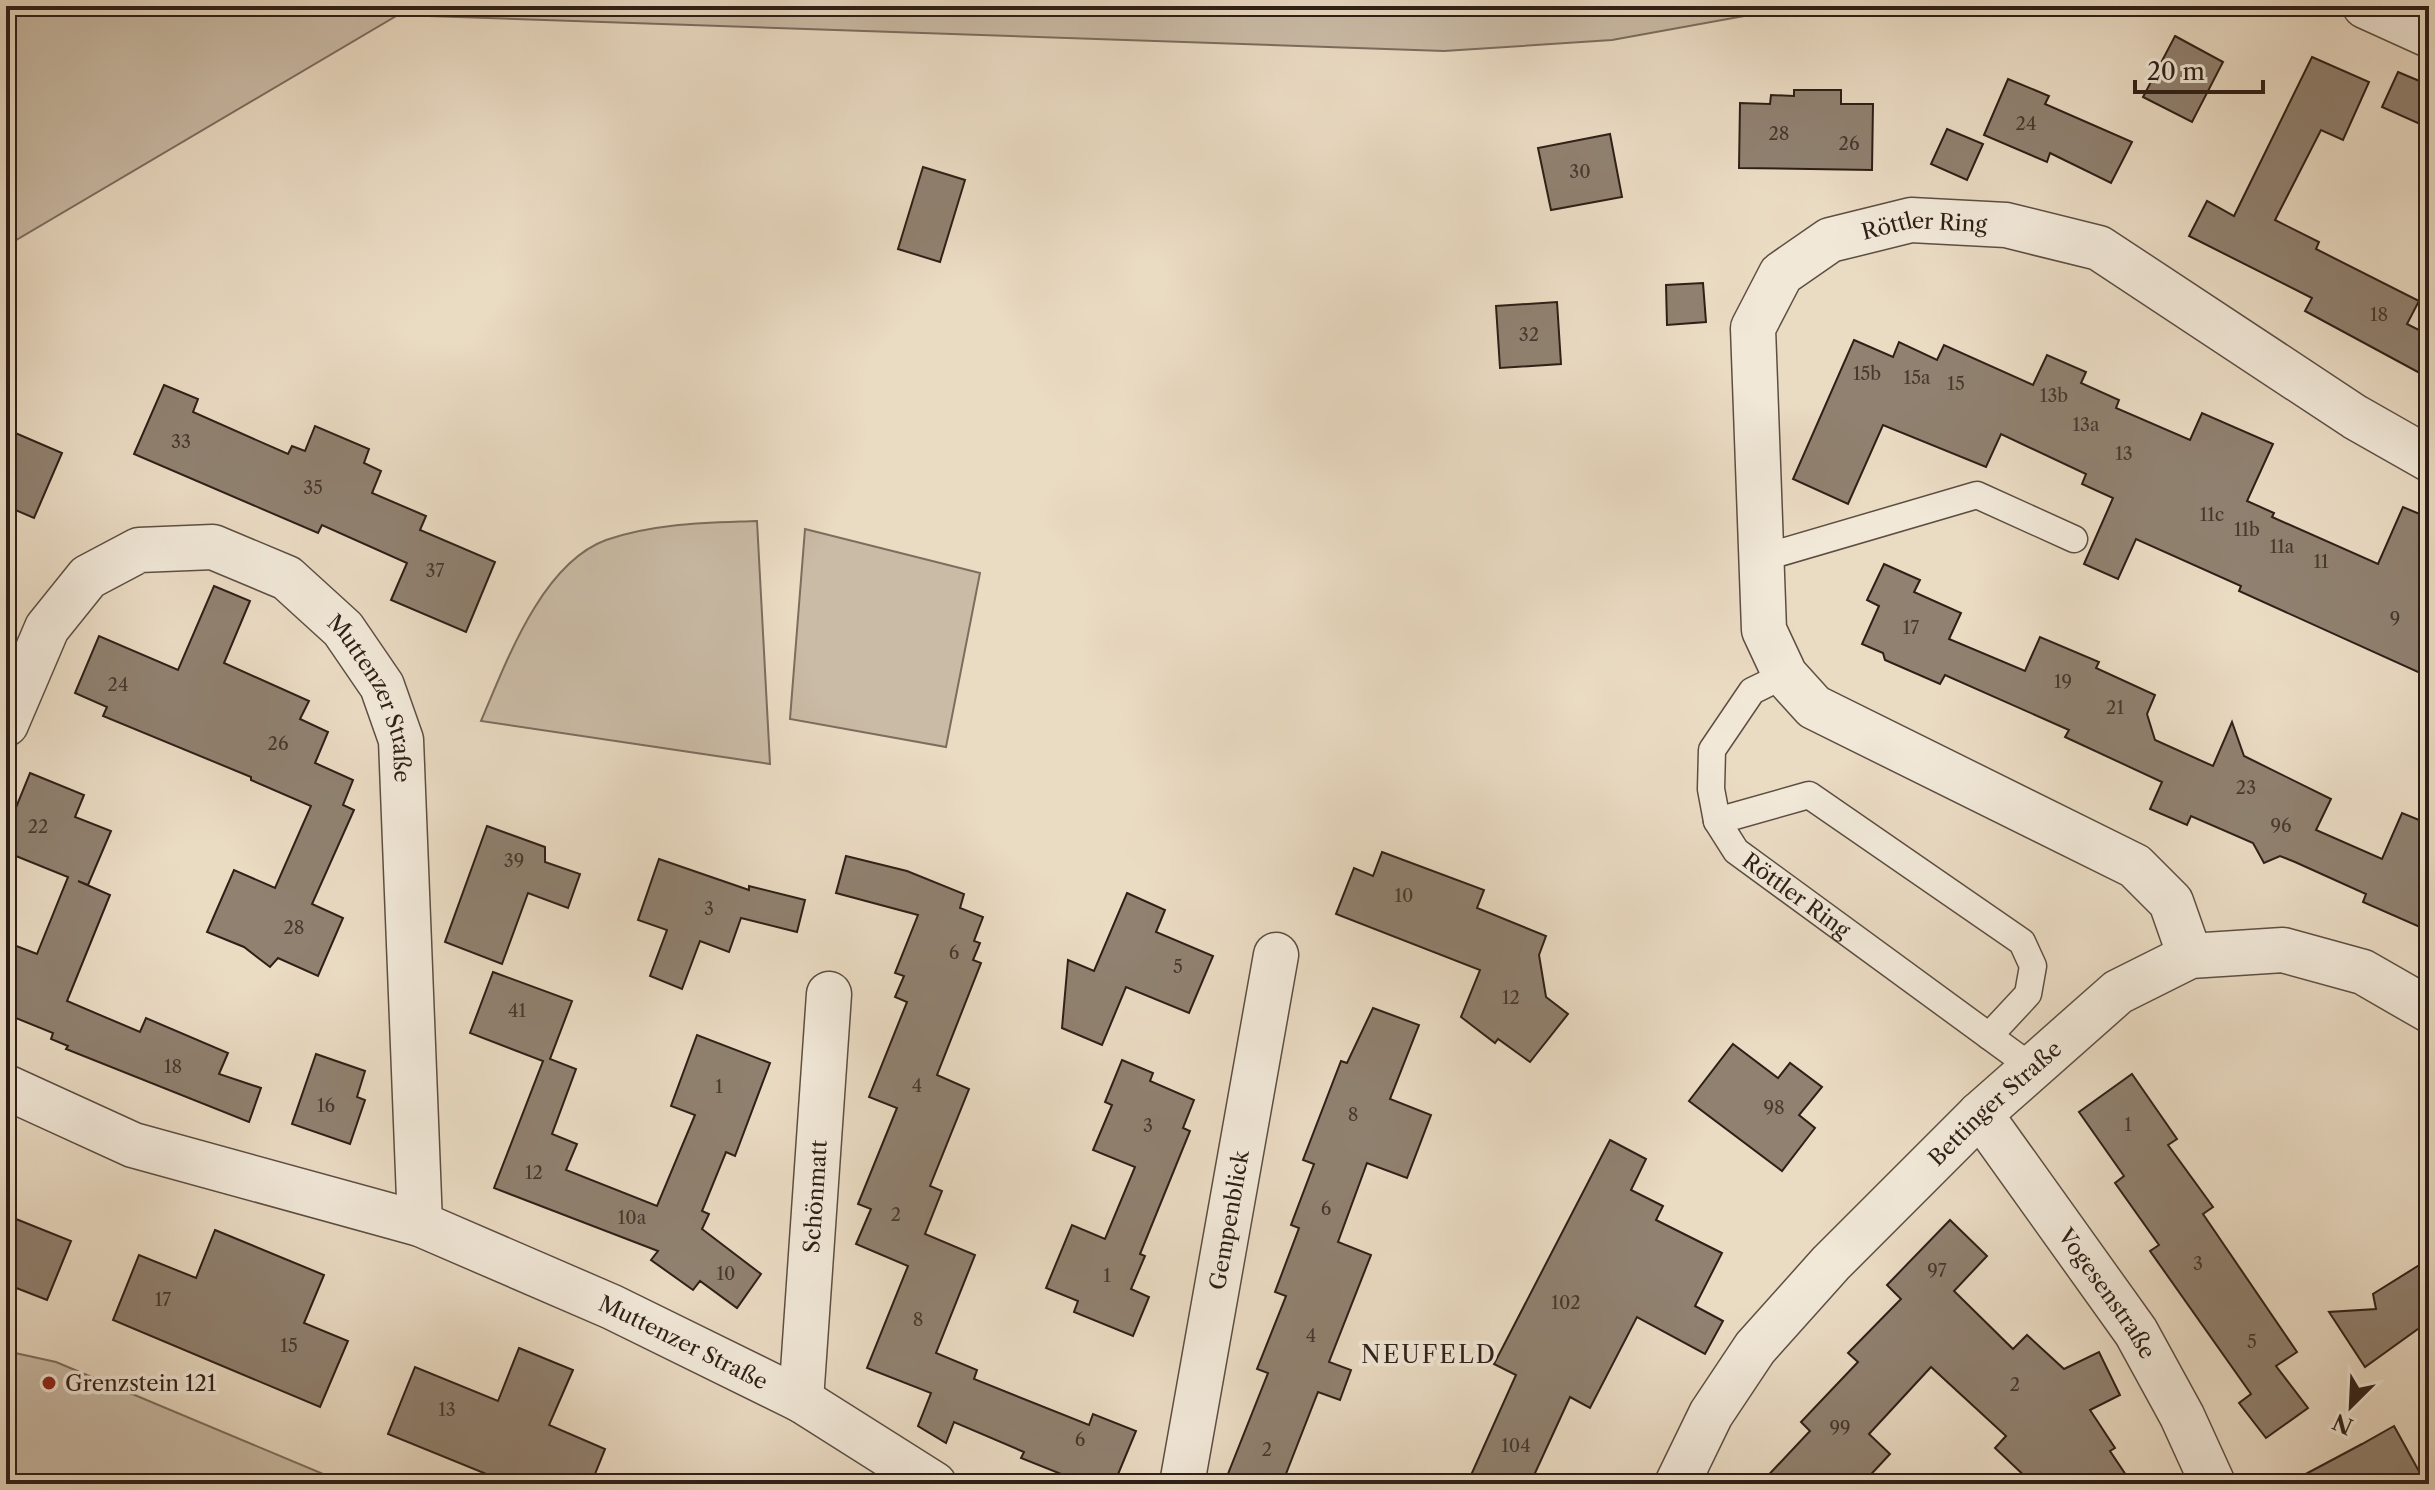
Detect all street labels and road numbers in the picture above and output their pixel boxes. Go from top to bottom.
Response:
street label: Röttler Ring [1859,207,1988,245]
street label: Muttenzer Straße [322,608,416,783]
street label: Röttler Ring [1737,847,1856,944]
street label: Bettinger Straße [1923,1035,2067,1171]
street label: Schönmatt [798,1139,832,1254]
street label: Gempenblick [1203,1147,1255,1292]
street label: Vogesenstraße [2052,1222,2161,1363]
street label: Muttenzer Straße [595,1289,772,1395]

